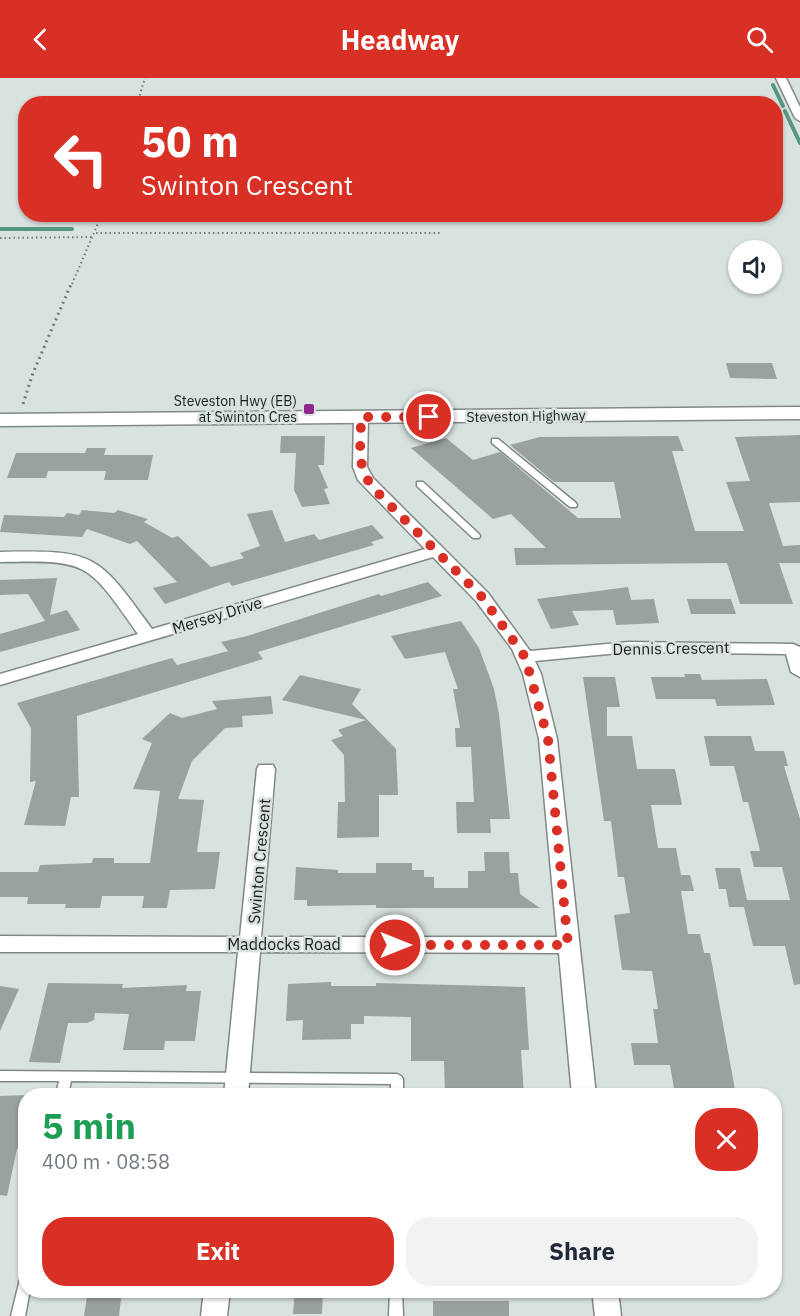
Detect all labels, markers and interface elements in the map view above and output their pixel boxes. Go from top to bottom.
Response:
text: Headway [341,22,459,57]
icon: back [24,23,57,56]
icon: search [743,23,776,56]
text: 50 m [141,114,239,169]
icon: left [42,120,120,198]
text: Swinton Crescent [141,167,353,202]
map controls [728,240,782,294]
button: sound [728,240,782,294]
pin [403,391,454,442]
place label: Steveston Hwy (EB) at Swinton Cres [174,392,297,426]
icon: arrive [412,400,445,433]
marker: Steveston Hwy (EB) at Swinton Cres [302,402,316,416]
street label: Steveston Highway [466,406,586,426]
street label: Mersey Drive [170,592,265,638]
street label: Dennis Crescent [612,637,730,659]
street label: Swinton Crescent [244,797,274,925]
position arrow [363,913,427,977]
street label: Maddocks Road [227,934,341,954]
text: 5 min [42,1102,136,1149]
button: close [695,1108,758,1171]
text: 400 m · 08:58 [42,1148,170,1175]
button: Exit [42,1217,394,1286]
button: Share [406,1217,758,1286]

